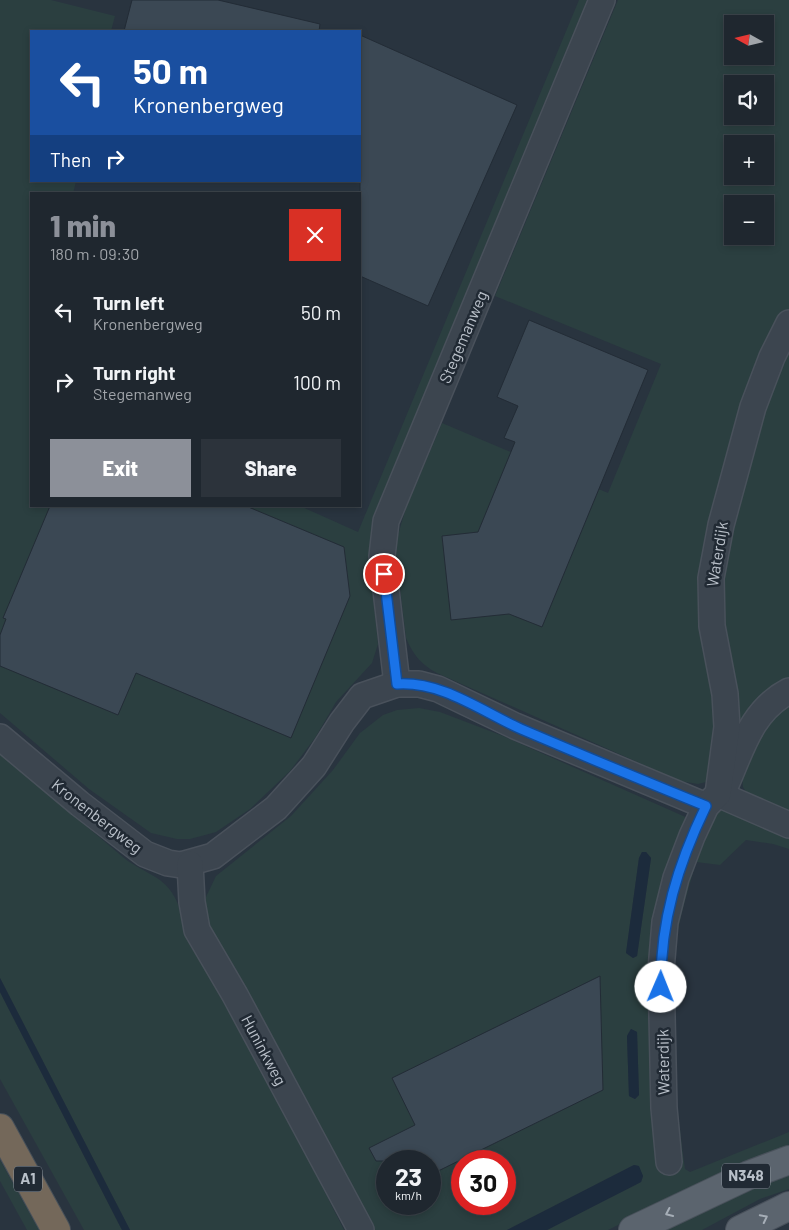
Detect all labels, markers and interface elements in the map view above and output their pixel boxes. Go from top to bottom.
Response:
north arrow [724,15,774,65]
map controls [724,15,774,245]
text: 50 m [133,49,208,91]
icon: left [50,50,115,115]
button: sound [724,75,774,125]
text: Kronenbergweg [133,91,284,117]
button: + [724,135,774,185]
icon: right [101,145,129,173]
text: Then [50,148,91,171]
button: − [724,195,774,245]
text: 1 min [50,207,116,243]
button: close [289,209,341,261]
text: 180 m · 09:30 [50,244,139,263]
street label: Stegemanweg [434,288,491,386]
text: Turn left [93,291,164,314]
icon: left [50,298,78,326]
text: 50 m [301,301,341,324]
text: Kronenbergweg [93,314,203,333]
text: Turn right [93,361,175,384]
icon: right [50,368,78,396]
text: 100 m [293,371,341,394]
text: Stegemanweg [93,384,192,403]
button: Exit [50,439,191,497]
button: Share [201,439,341,497]
street label: Waterdijk [702,520,731,588]
pin [363,553,405,595]
icon: arrive [370,560,398,588]
street label: Kronenbergweg [48,774,146,857]
position arrow [634,960,686,1012]
street label: Huninkweg [238,1011,291,1088]
street label: Waterdijk [652,1029,673,1095]
speed limit sign: 30 [451,1150,516,1215]
text: 23 [395,1161,422,1191]
road number: N348 [722,1164,770,1188]
road number: A1 [14,1166,42,1192]
text: km/h [395,1188,422,1202]
one-way arrow [665,1207,674,1217]
one-way arrow [759,1214,768,1224]

